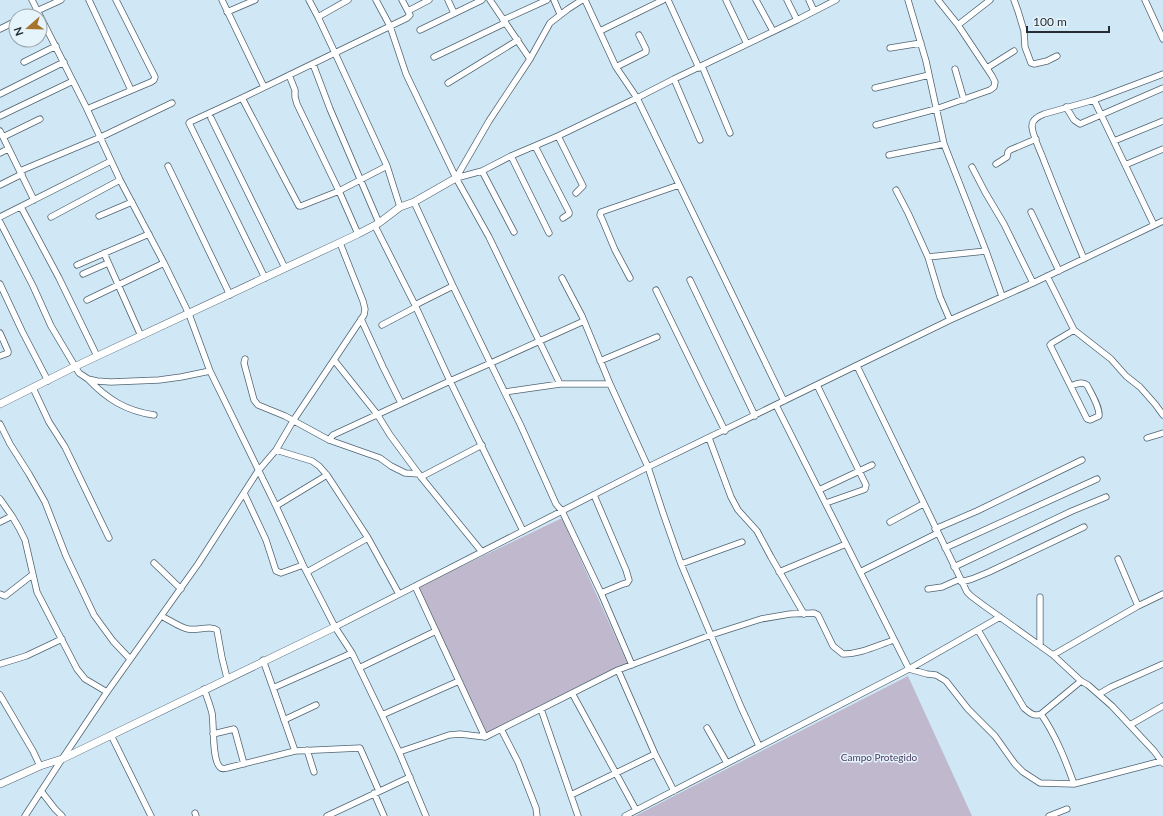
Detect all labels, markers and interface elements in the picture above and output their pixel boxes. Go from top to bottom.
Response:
north arrow [8,8,48,48]
scale bar [1027,8,1109,34]
text: 100 m [1033,14,1067,29]
text: N [11,25,26,38]
park label: Campo Protegido [841,751,917,763]

